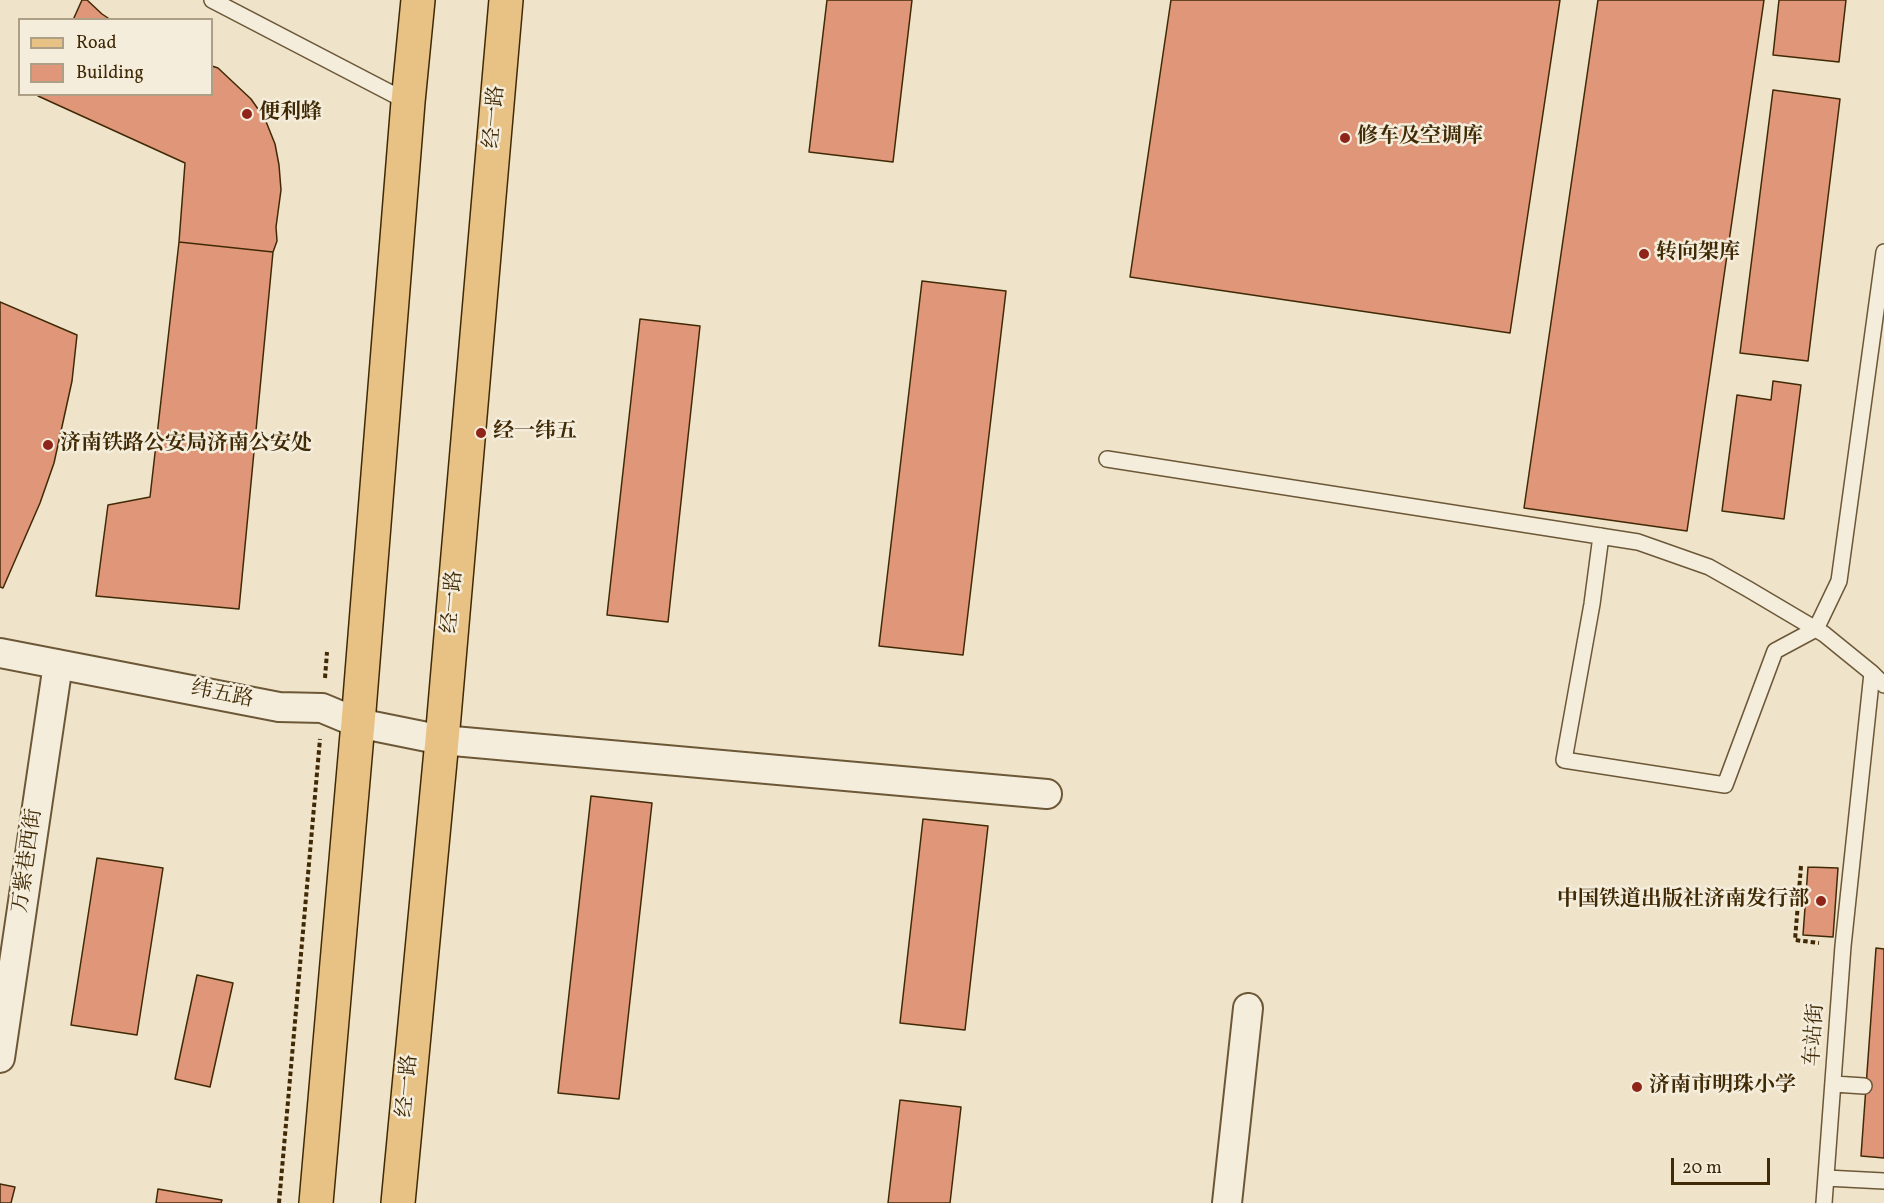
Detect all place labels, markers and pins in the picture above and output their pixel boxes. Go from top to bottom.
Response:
place label: 便利蜂 [259,101,322,127]
marker: 便利蜂 [240,107,254,121]
place label: 修车及空调库 [1357,125,1483,151]
marker: 修车及空调库 [1338,131,1352,145]
place label: 转向架库 [1656,241,1740,267]
marker: 转向架库 [1637,247,1651,261]
place label: 经一纬五 [493,420,577,446]
marker: 经一纬五 [474,426,488,440]
place label: 济南铁路公安局济南公安处 [60,432,312,458]
marker: 济南铁路公安局济南公安处 [41,438,55,452]
place label: 中国铁道出版社济南发行部 [1557,888,1809,914]
marker: 中国铁道出版社济南发行部 [1814,894,1828,908]
place label: 济南市明珠小学 [1649,1074,1796,1100]
marker: 济南市明珠小学 [1630,1080,1644,1094]

